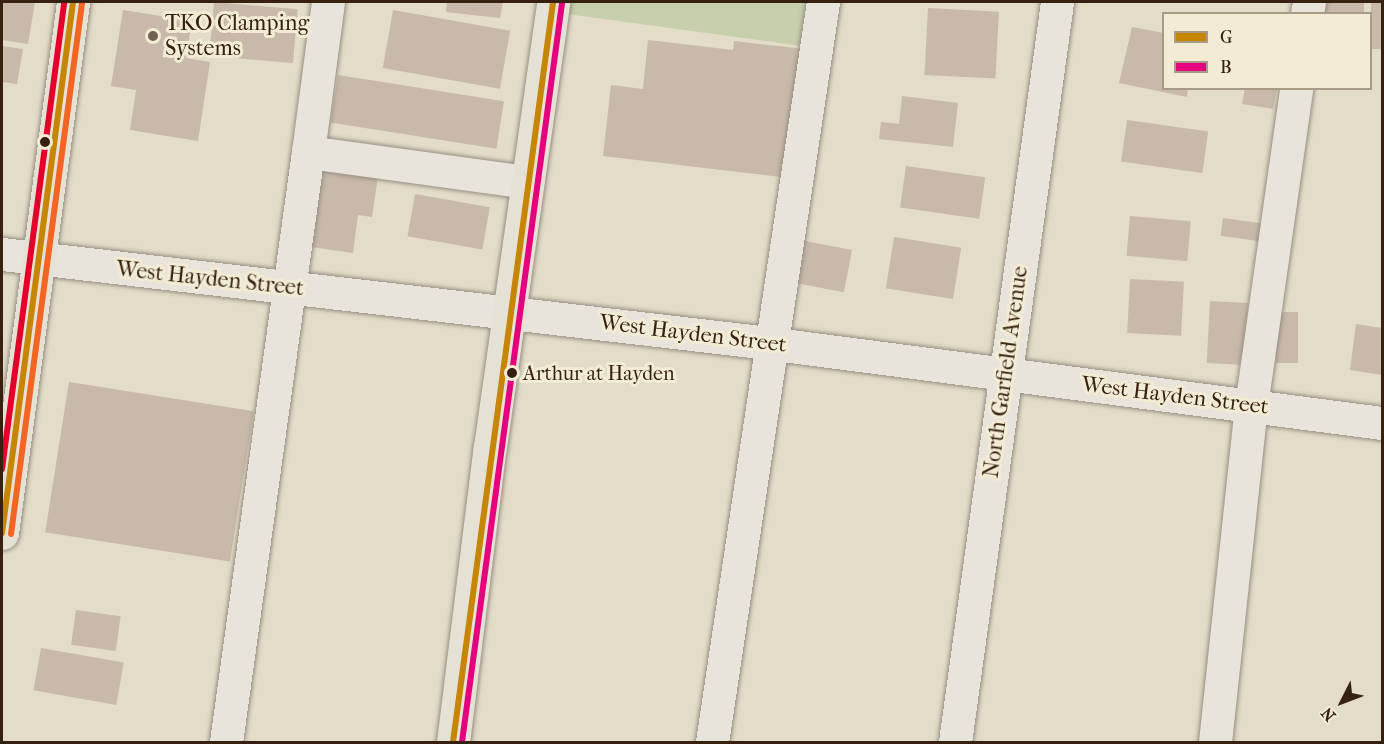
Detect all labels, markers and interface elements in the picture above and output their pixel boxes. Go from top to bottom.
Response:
place label: TKO Clamping Systems [165,10,309,62]
legend [1162,12,1372,90]
text: G [1220,27,1233,48]
marker: TKO Clamping Systems [146,29,160,43]
text: B [1220,57,1232,78]
unlabelled marker [39,136,51,148]
street label: West Hayden Street [115,256,305,302]
street label: North Garfield Avenue [978,264,1034,480]
street label: West Hayden Street [598,309,788,359]
place label: Arthur at Hayden [523,361,675,385]
marker: Arthur at Hayden [506,367,518,379]
street label: West Hayden Street [1080,371,1270,421]
north arrow [1312,672,1372,732]
text: N [1317,704,1339,725]

